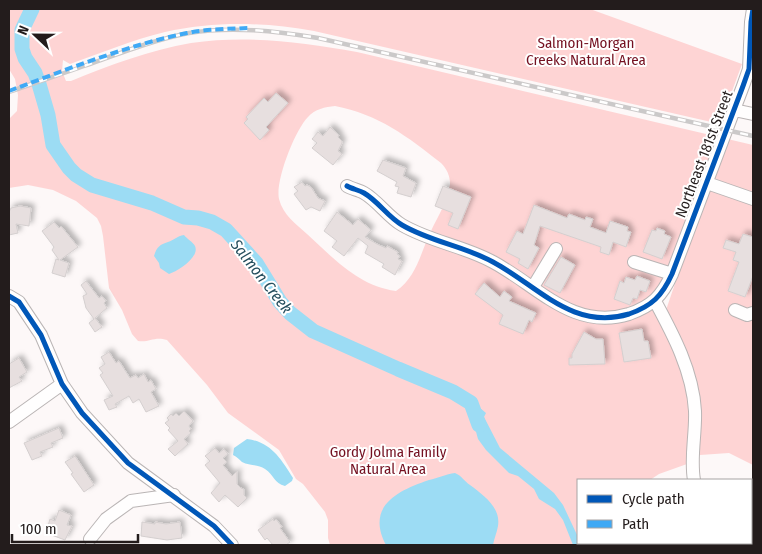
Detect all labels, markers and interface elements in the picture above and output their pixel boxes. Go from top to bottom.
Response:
north arrow [10,10,60,60]
text: N [14,23,33,37]
park label: Salmon-Morgan Creeks Natural Area [526,34,646,69]
street label: Northeast 181st Street [671,88,737,220]
water label: Salmon Creek [226,235,297,317]
park label: Gordy Jolma Family Natural Area [330,443,447,478]
legend [577,479,752,544]
text: Cycle path [622,490,685,508]
scale bar [12,512,139,544]
text: Path [622,515,649,533]
text: 100 m [20,520,57,538]

